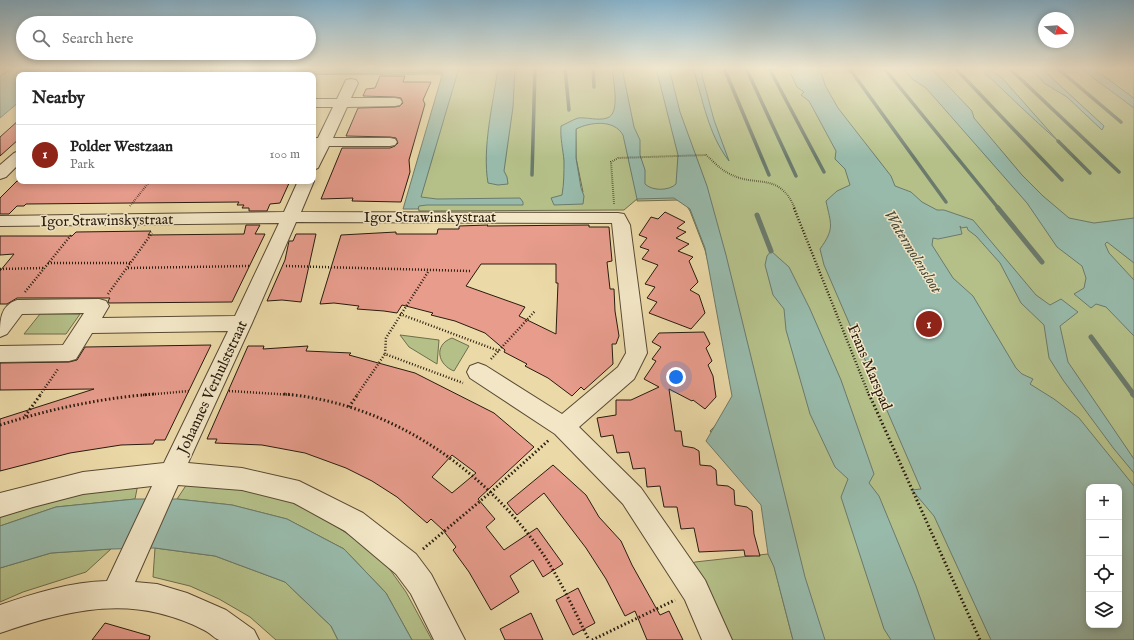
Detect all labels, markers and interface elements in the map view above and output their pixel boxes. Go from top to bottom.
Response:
north arrow [1038,12,1074,48]
search box [16,16,316,60]
icon: search [30,27,52,49]
text: Search here [62,29,133,48]
text: Nearby [32,88,85,109]
text: Polder Westzaan [70,137,173,156]
text: 1 [43,146,47,163]
text: 100 m [270,146,300,163]
text: Park [70,156,95,173]
water label: Watermolensloot [879,206,946,298]
street label: Igor Strawinskystraat [364,208,496,227]
street label: Igor Strawinskystraat [41,210,173,231]
pin: 1 [916,309,942,339]
street label: Johannes Verhulststraat [172,317,252,459]
street label: Frans Marspad [843,321,897,414]
your location [666,367,686,387]
map controls [1086,484,1122,628]
button: + [1086,484,1122,520]
button: − [1086,520,1122,556]
button: locate [1086,556,1122,592]
button: layers [1086,592,1122,628]

